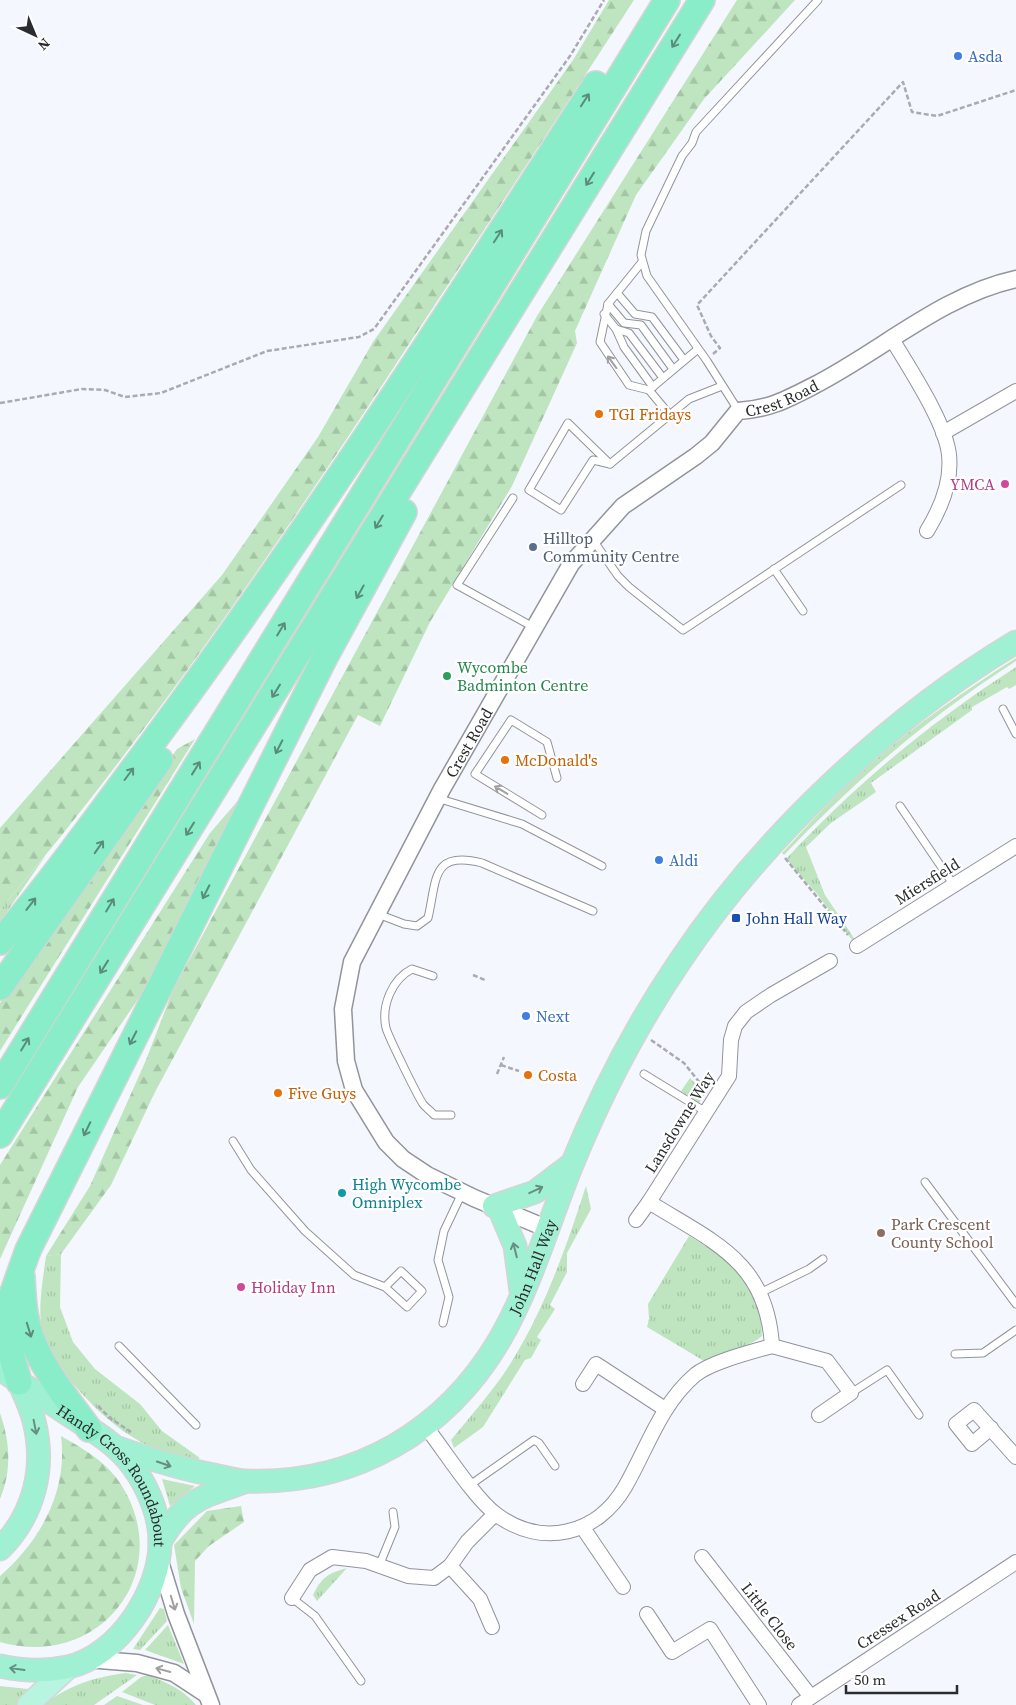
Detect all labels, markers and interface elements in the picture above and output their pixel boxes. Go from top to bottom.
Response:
north arrow [10,10,60,60]
text: N [33,34,55,55]
one-way arrow [671,34,681,48]
place label: Asda [968,45,1003,67]
marker: Asda [952,50,964,62]
one-way arrow [581,93,591,107]
one-way arrow [585,172,595,186]
one-way arrow [493,230,503,244]
one-way arrow [607,356,618,369]
street label: Crest Road [744,374,822,421]
place label: TGI Fridays [609,403,691,425]
marker: TGI Fridays [593,408,605,420]
place label: YMCA [950,473,995,495]
marker: YMCA [999,478,1011,490]
one-way arrow [374,515,384,529]
place label: Hilltop Community Centre [543,527,679,567]
marker: Hilltop Community Centre [527,541,539,553]
one-way arrow [355,584,365,599]
one-way arrow [276,622,287,636]
place label: Wycombe Badminton Centre [457,656,588,696]
marker: Wycombe Badminton Centre [441,670,453,682]
one-way arrow [270,683,280,697]
street label: Crest Road [440,704,497,782]
one-way arrow [274,740,284,755]
place label: McDonald's [515,749,598,771]
marker: McDonald's [499,754,511,766]
one-way arrow [192,761,202,775]
one-way arrow [124,767,134,781]
one-way arrow [494,784,508,794]
one-way arrow [185,821,195,835]
one-way arrow [94,840,104,854]
place label: Aldi [669,849,698,871]
street label: Miersfield [890,852,964,910]
marker: Aldi [653,854,665,866]
one-way arrow [201,885,211,900]
one-way arrow [26,897,36,911]
one-way arrow [106,899,116,913]
place label: John Hall Way [745,907,848,929]
marker: John Hall Way [730,912,742,924]
one-way arrow [99,959,109,973]
place label: Next [536,1005,570,1027]
marker: Next [520,1010,532,1022]
one-way arrow [128,1030,138,1045]
one-way arrow [21,1038,31,1052]
place label: Costa [538,1064,578,1086]
street label: Lansdowne Way [639,1066,719,1177]
marker: Costa [522,1069,534,1081]
place label: Five Guys [288,1082,356,1104]
marker: Five Guys [272,1087,284,1099]
one-way arrow [82,1121,91,1136]
place label: High Wycombe Omniplex [352,1173,461,1213]
one-way arrow [528,1185,543,1195]
marker: High Wycombe Omniplex [336,1187,348,1199]
place label: Park Crescent County School [891,1213,994,1253]
street label: John Hall Way [503,1215,562,1319]
marker: Park Crescent County School [875,1227,887,1239]
one-way arrow [510,1242,519,1258]
place label: Holiday Inn [251,1276,336,1298]
marker: Holiday Inn [235,1281,247,1293]
one-way arrow [25,1322,35,1338]
street label: Handy Cross Roundabout [52,1399,171,1548]
one-way arrow [31,1419,41,1435]
one-way arrow [156,1459,172,1469]
street label: Little Close [737,1578,803,1654]
street label: Cressex Road [852,1584,944,1654]
one-way arrow [168,1594,178,1610]
scale bar [846,1662,957,1694]
one-way arrow [9,1664,25,1674]
one-way arrow [156,1665,172,1674]
text: 50 m [854,1669,886,1690]

